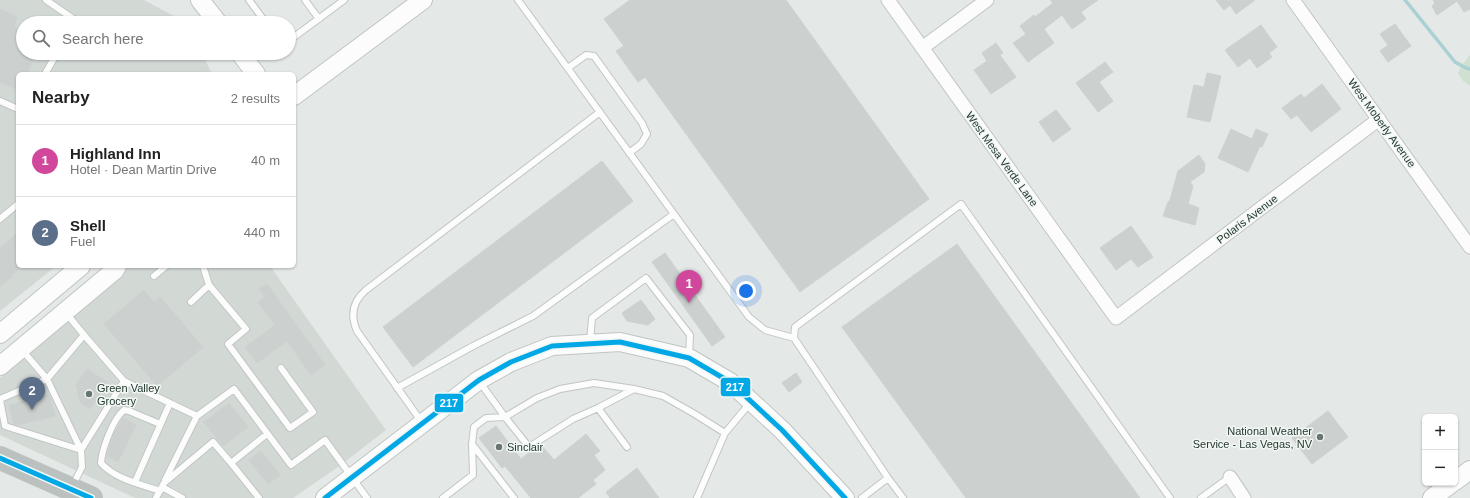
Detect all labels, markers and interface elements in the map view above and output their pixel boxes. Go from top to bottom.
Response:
search box [16,16,296,60]
icon: search [30,27,52,49]
text: Search here [62,30,144,47]
street label: West Moberly Avenue [1346,76,1418,170]
text: Nearby [32,88,90,107]
text: 2 results [231,91,280,106]
street label: West Mesa Verde Lane [964,109,1040,209]
text: Highland Inn [70,145,161,162]
text: 1 [41,153,49,168]
text: 40 m [251,153,280,168]
text: Hotel · Dean Martin Drive [70,162,217,177]
street label: Polaris Avenue [1214,192,1280,246]
text: Shell [70,217,106,234]
text: 2 [41,225,49,240]
text: 440 m [244,225,280,240]
text: Fuel [70,234,95,249]
pin: 1 [676,270,702,303]
your location [736,281,756,301]
pin: 2 [19,377,45,410]
line badge: 217 [720,377,751,397]
text: 217 [726,381,744,393]
place label: Green Valley Grocery [97,382,160,407]
marker: Green Valley Grocery [84,389,94,399]
line badge: 217 [434,393,464,413]
text: 217 [440,397,458,409]
map controls [1422,414,1458,486]
button: + [1422,414,1458,450]
place label: National Weather Service - Las Vegas, NV [1193,425,1313,450]
marker: National Weather Service - Las Vegas, NV [1315,432,1325,442]
place label: Sinclair [507,441,543,453]
marker: Sinclair [494,442,504,452]
button: − [1422,450,1458,486]

